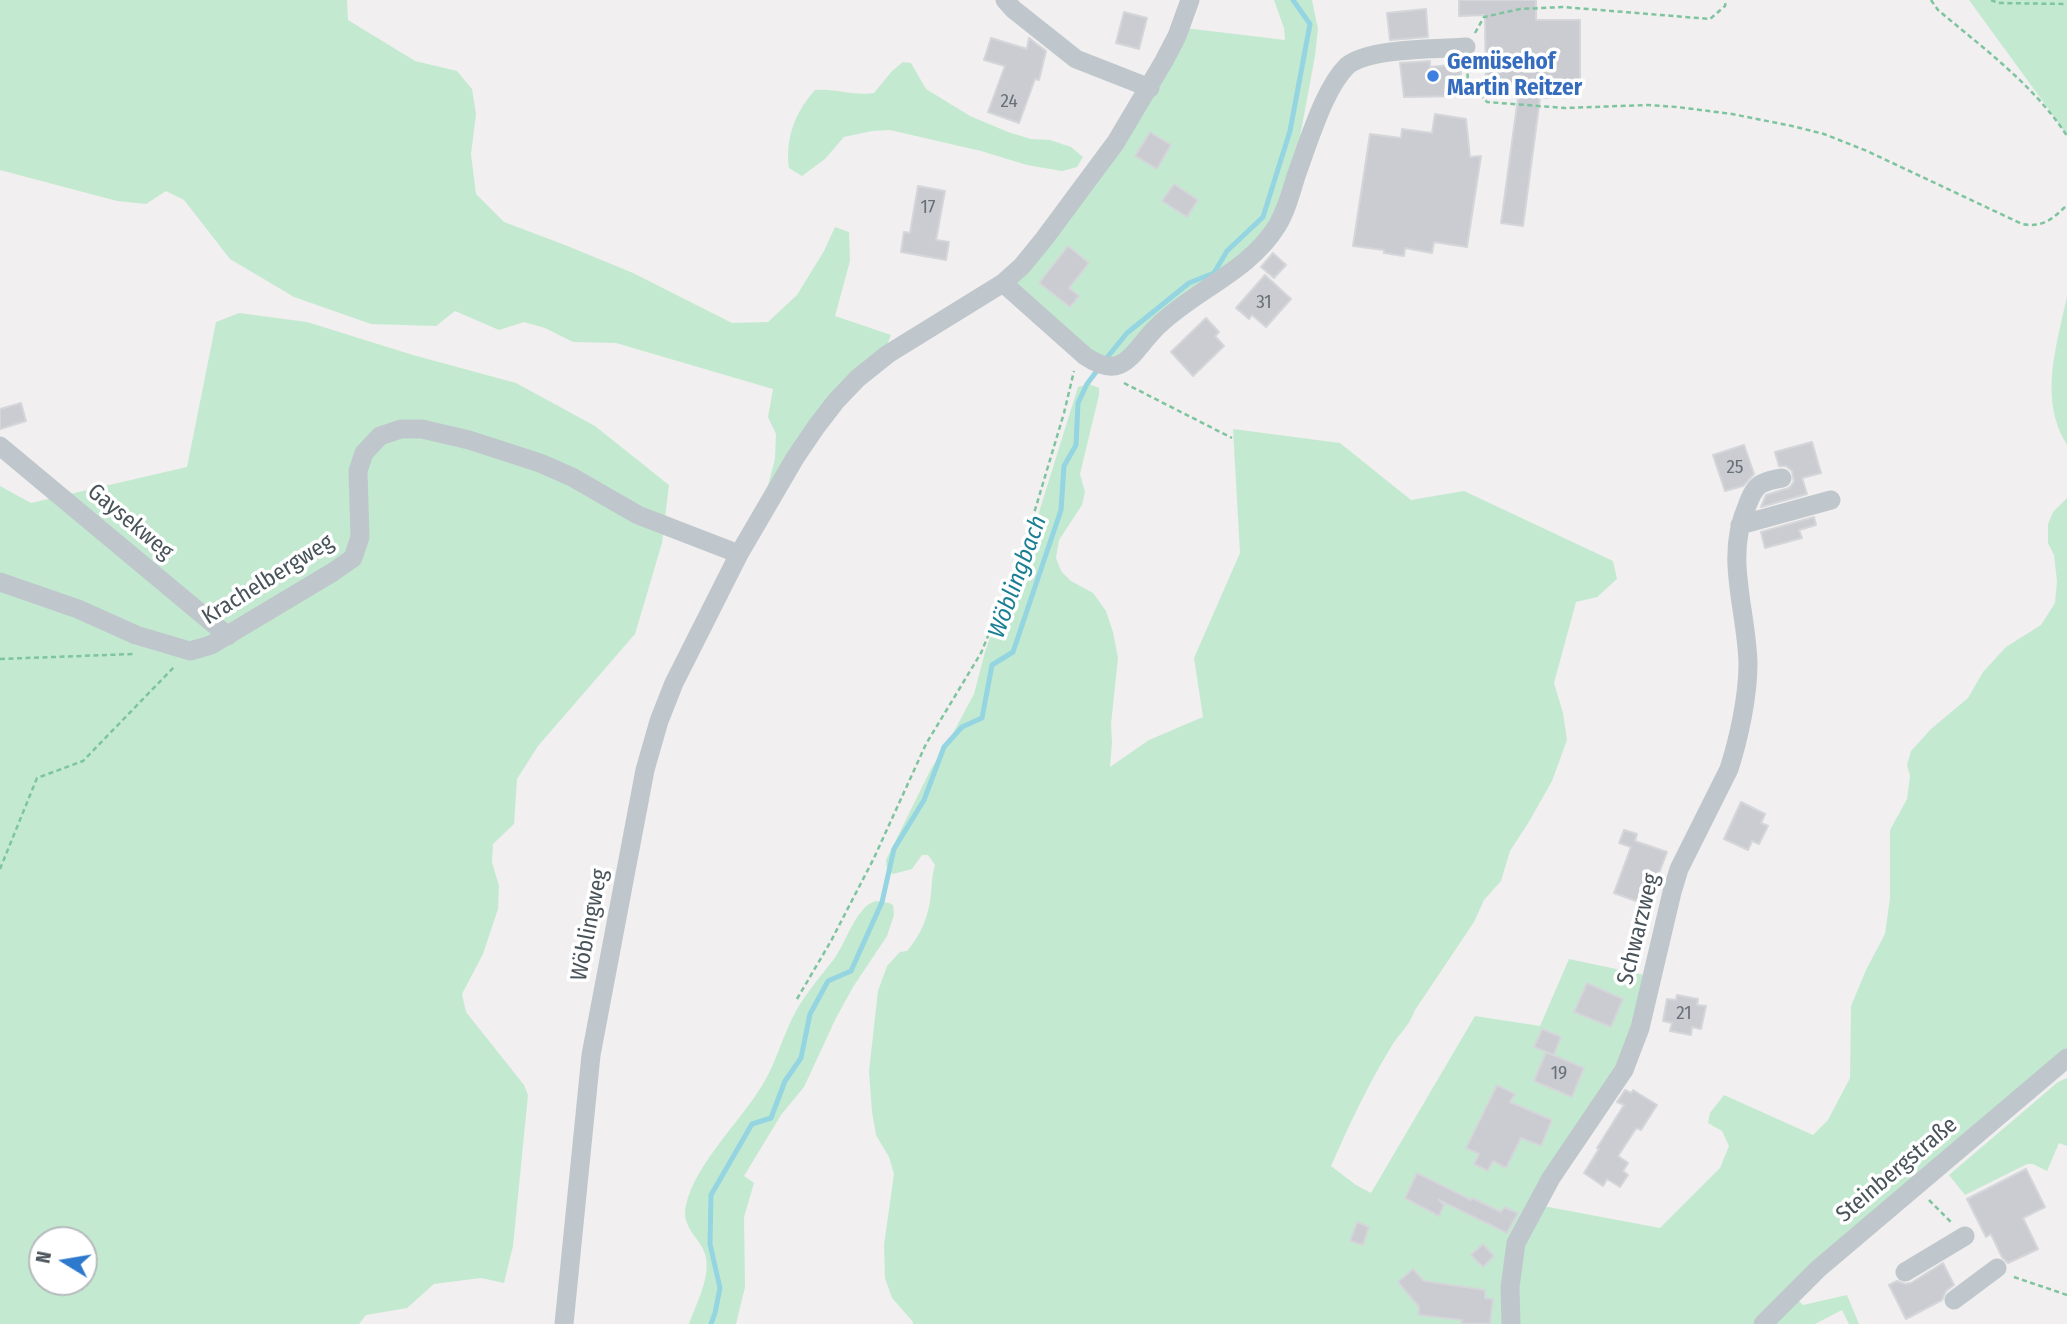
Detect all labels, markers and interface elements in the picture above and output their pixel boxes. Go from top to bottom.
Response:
place label: Gemüsehof Martin Reitzer [1447,49,1582,103]
marker: Gemüsehof Martin Reitzer [1425,68,1441,84]
house number: 24 [1000,91,1018,113]
house number: 17 [920,197,936,219]
house number: 31 [1256,292,1272,314]
house number: 25 [1726,457,1744,479]
street label: Gaysekweg [82,478,178,566]
water label: Wöblingbach [983,512,1053,642]
street label: Krachelbergweg [197,529,339,631]
street label: Wöblingweg [566,867,614,983]
street label: Schwarzweg [1612,871,1666,987]
house number: 21 [1676,1003,1692,1025]
house number: 19 [1551,1063,1567,1085]
street label: Steinbergstraße [1831,1111,1963,1229]
north arrow [28,1226,98,1296]
text: N [31,1250,56,1265]

